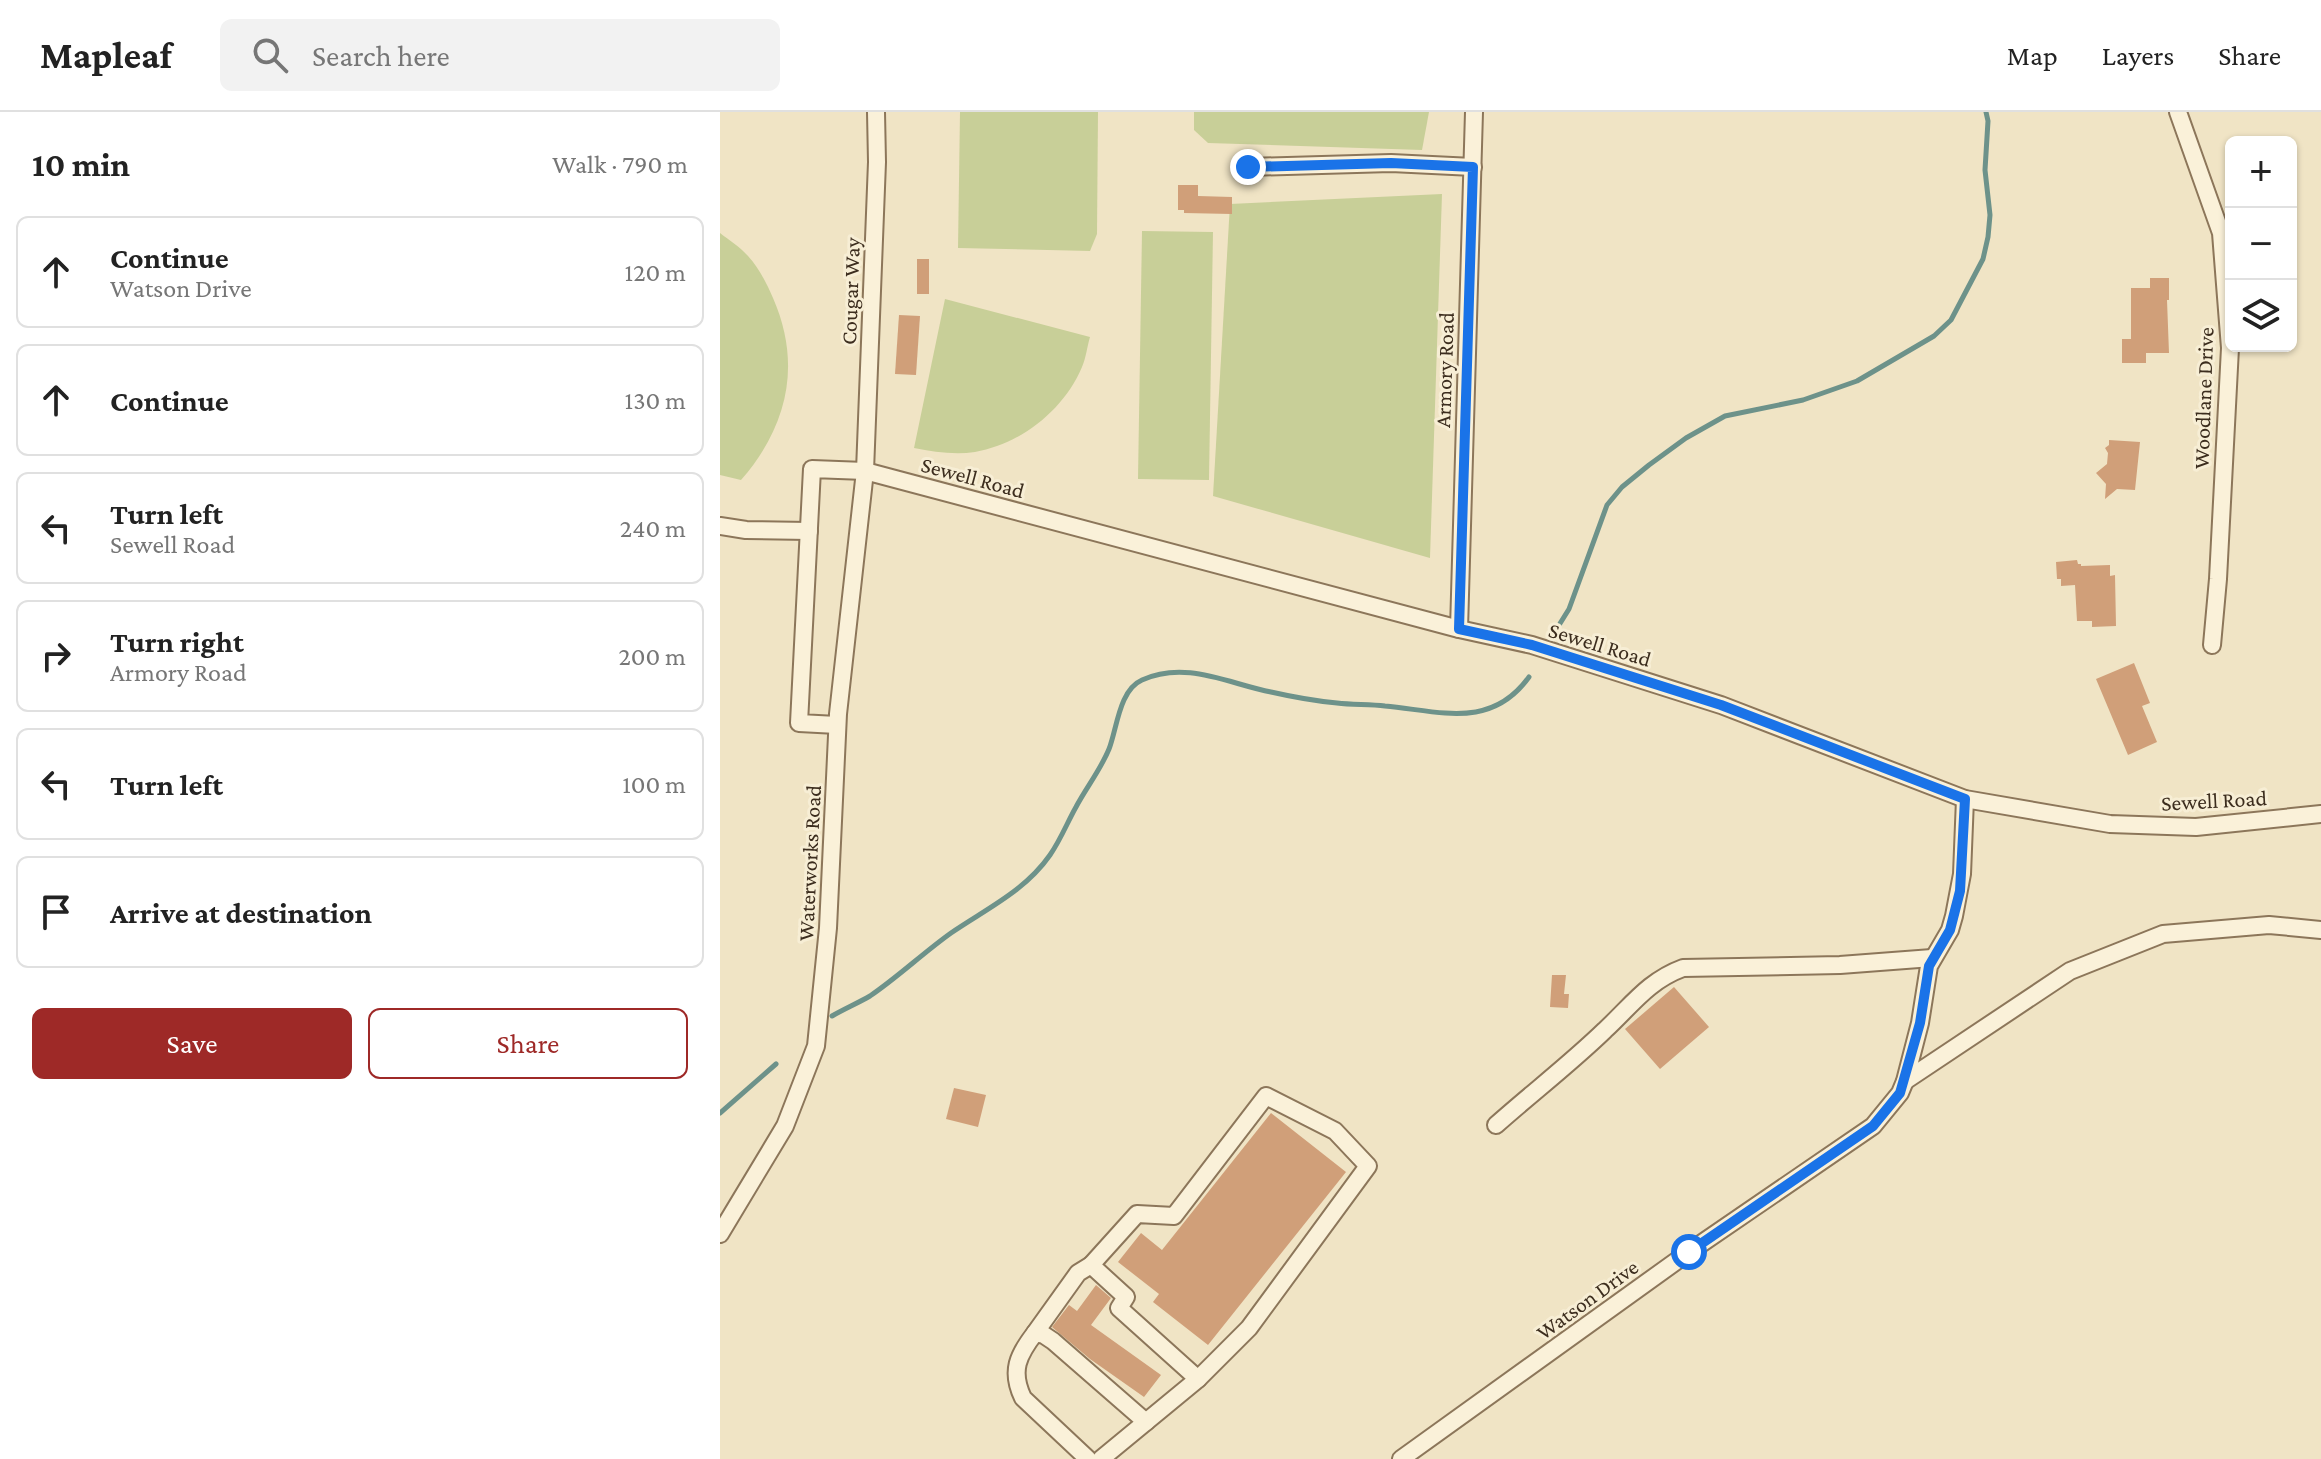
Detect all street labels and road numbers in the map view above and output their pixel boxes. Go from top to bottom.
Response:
street label: Cougar Way [836,236,865,345]
street label: Armory Road [1430,311,1459,428]
street label: Woodlane Drive [2189,327,2218,469]
street label: Sewell Road [919,452,1028,503]
street label: Sewell Road [1546,617,1655,672]
street label: Waterworks Road [793,784,826,942]
street label: Sewell Road [2161,785,2268,816]
street label: Watson Drive [1531,1254,1643,1345]

